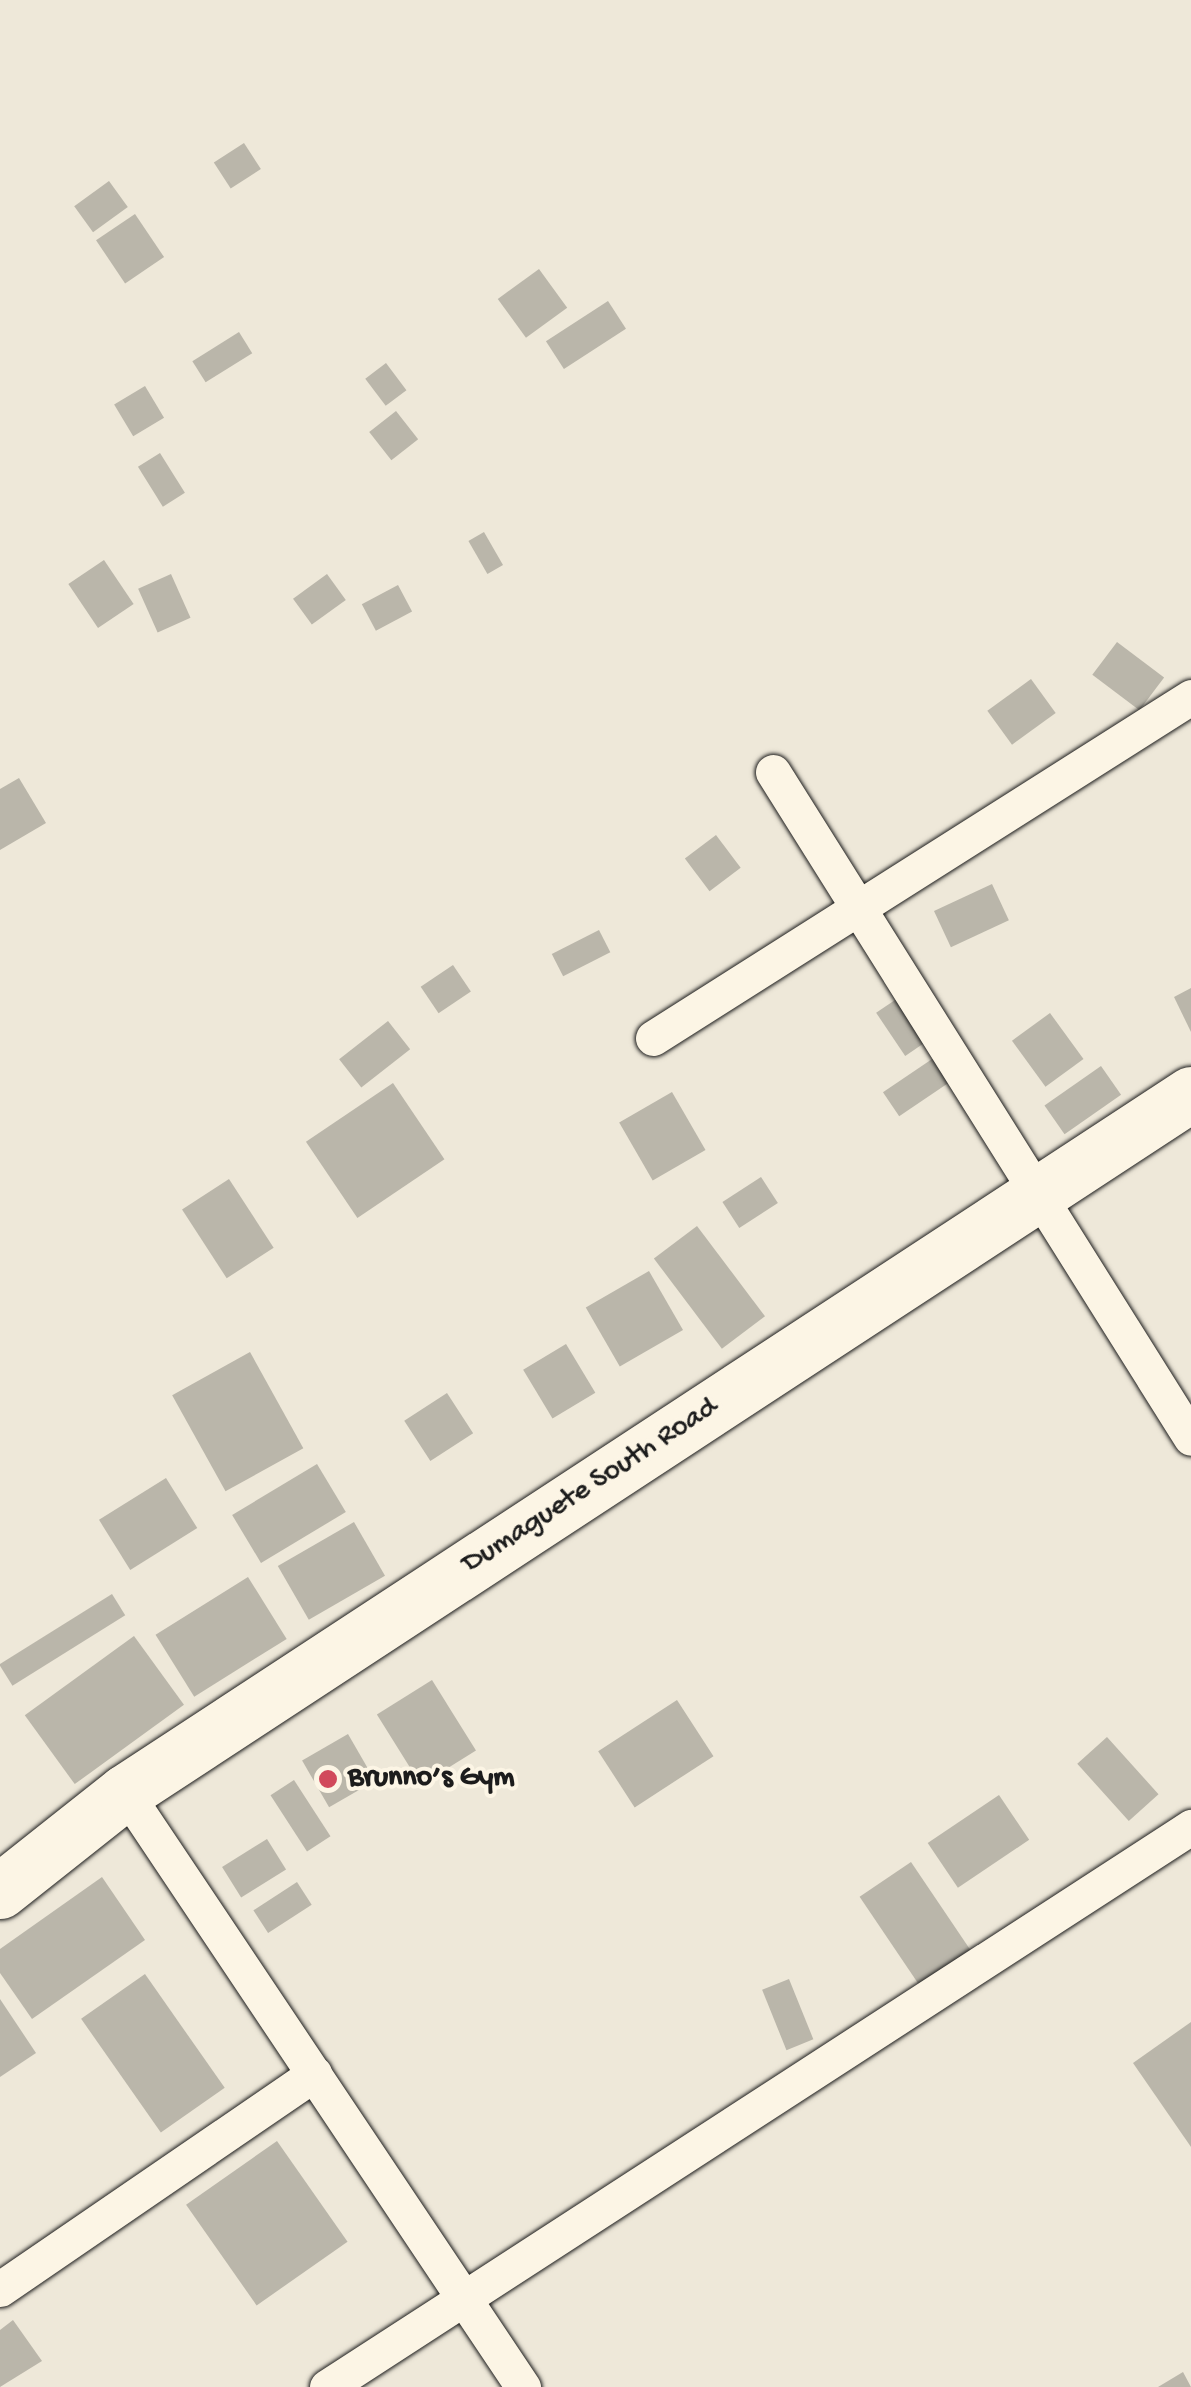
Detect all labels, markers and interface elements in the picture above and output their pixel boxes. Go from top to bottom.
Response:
street label: Dumaguete South Road [456,1391,726,1583]
place label: Brunno’s Gym [348,1761,515,1797]
marker: Brunno’s Gym [317,1768,339,1790]

